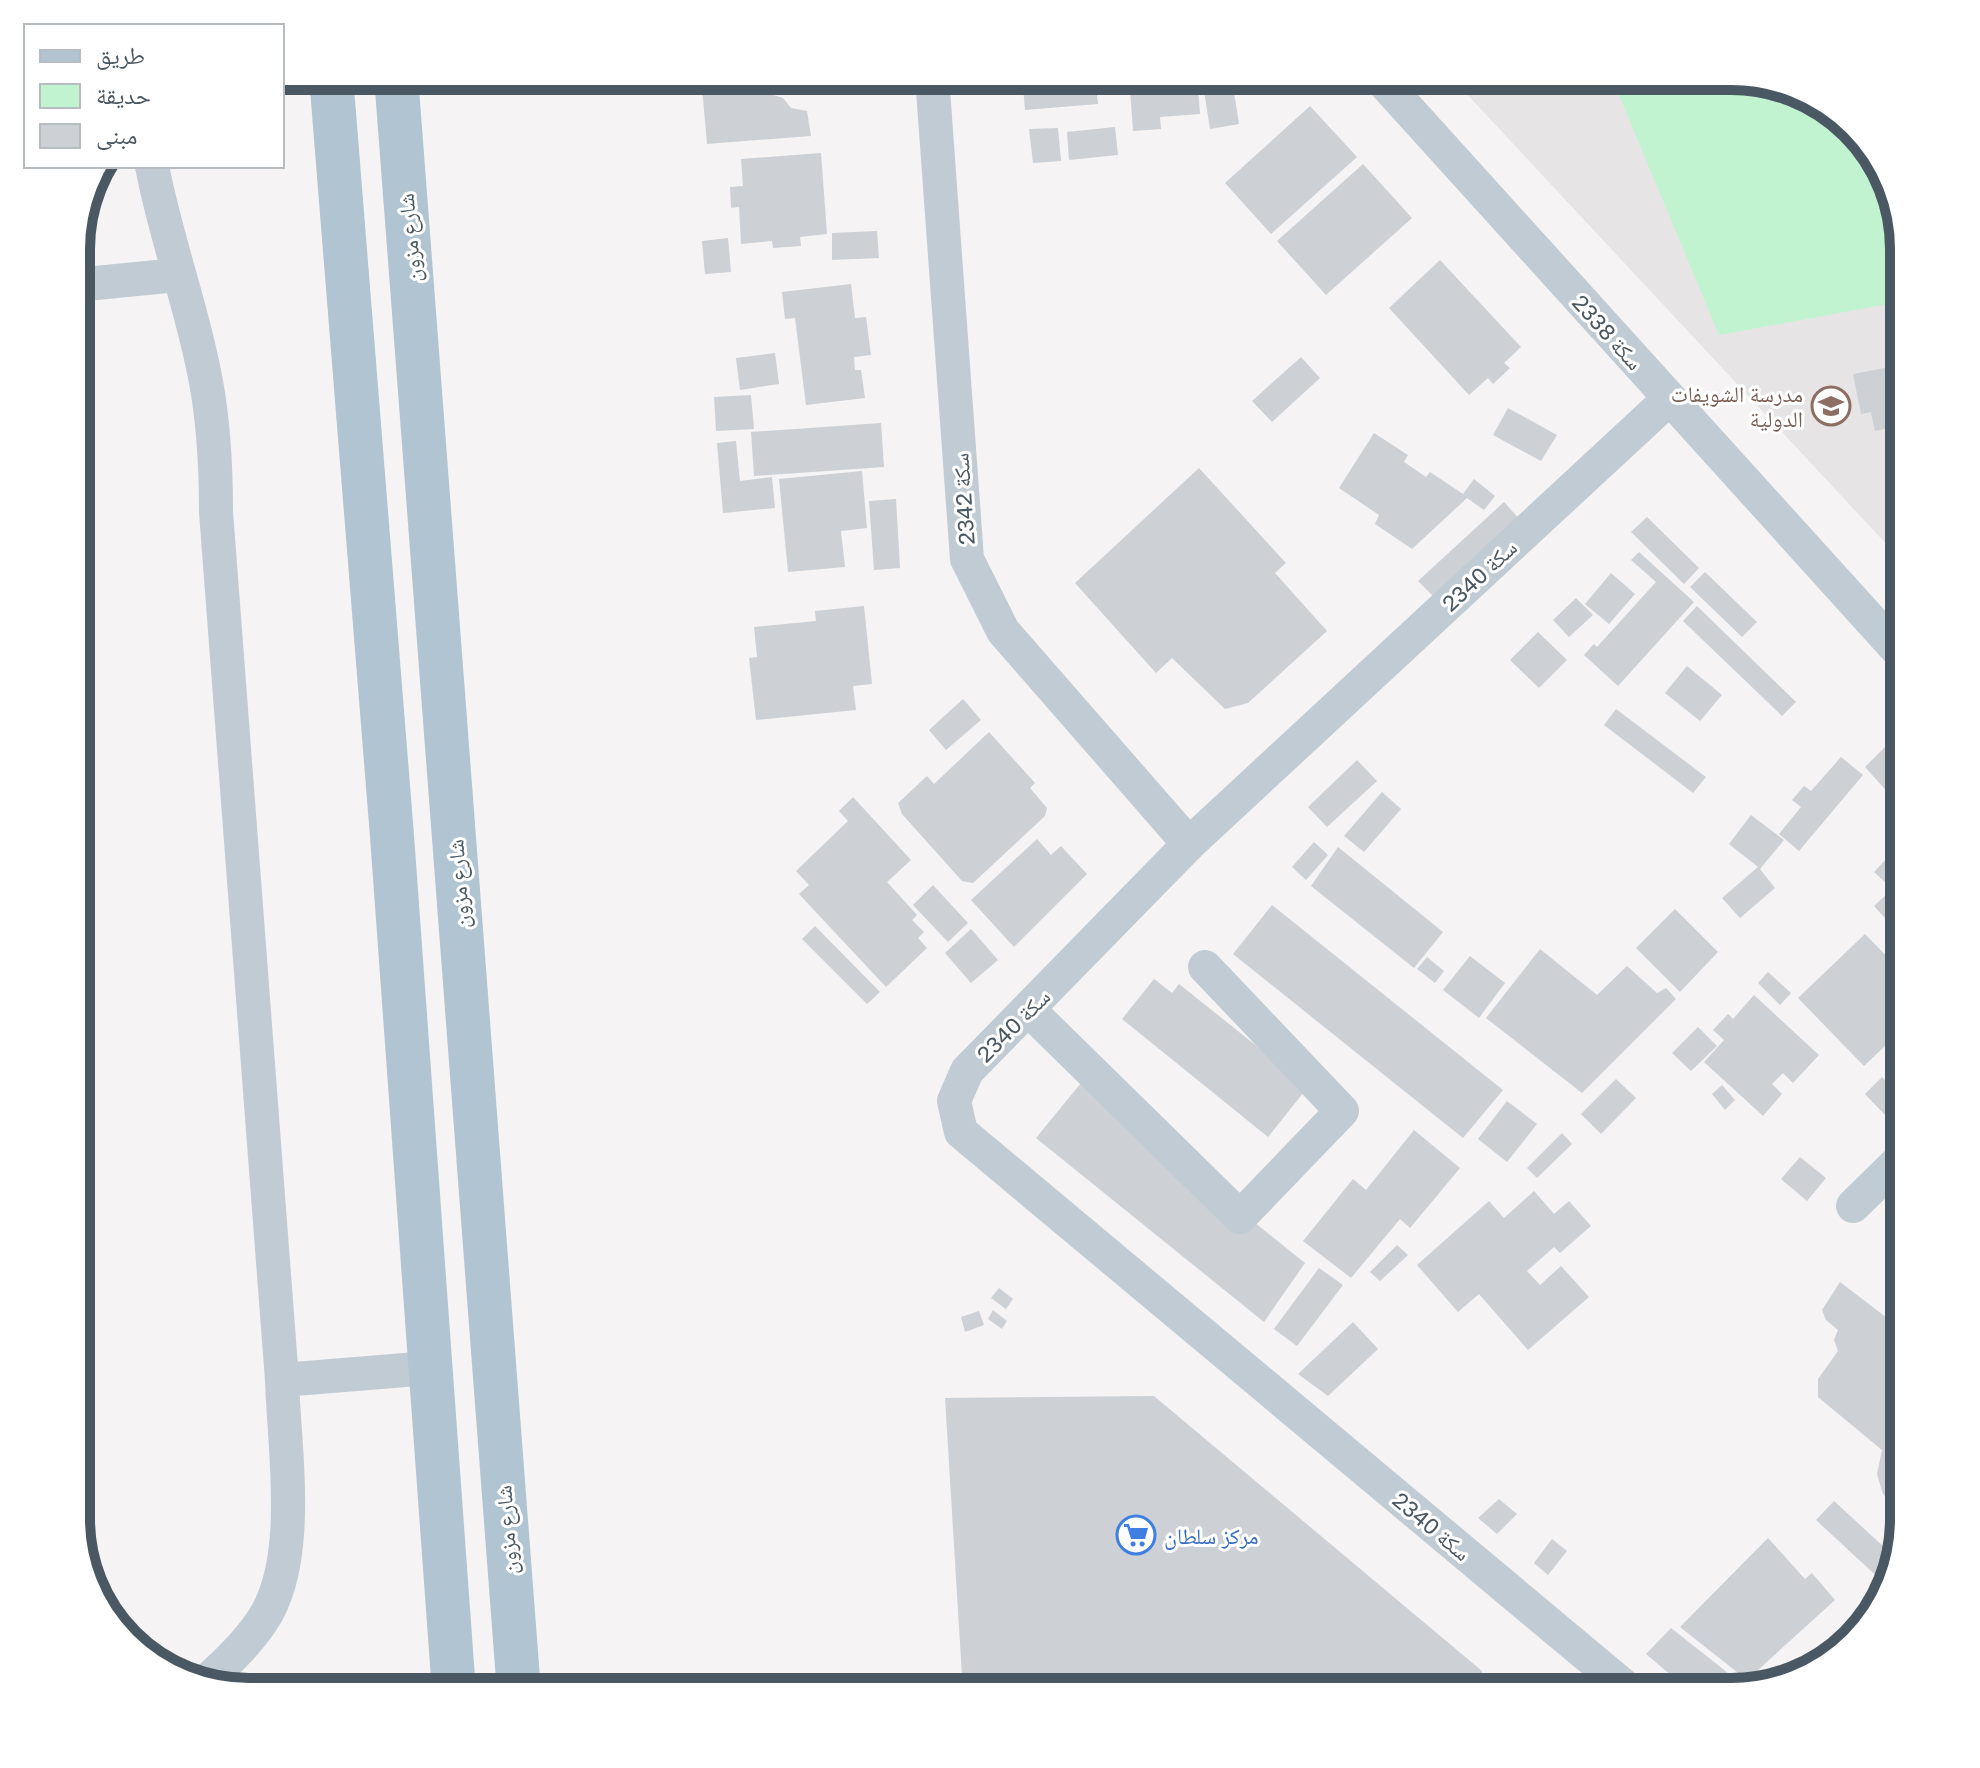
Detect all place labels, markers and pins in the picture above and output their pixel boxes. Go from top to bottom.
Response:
place label: مدرسة الشويفات الدولية [1671,380,1803,432]
school or university icon: مدرسة الشويفات الدولية [1810,385,1852,427]
supermarket icon: مركز سلطان [1115,1514,1157,1556]
place label: مركز سلطان [1164,1522,1259,1550]

